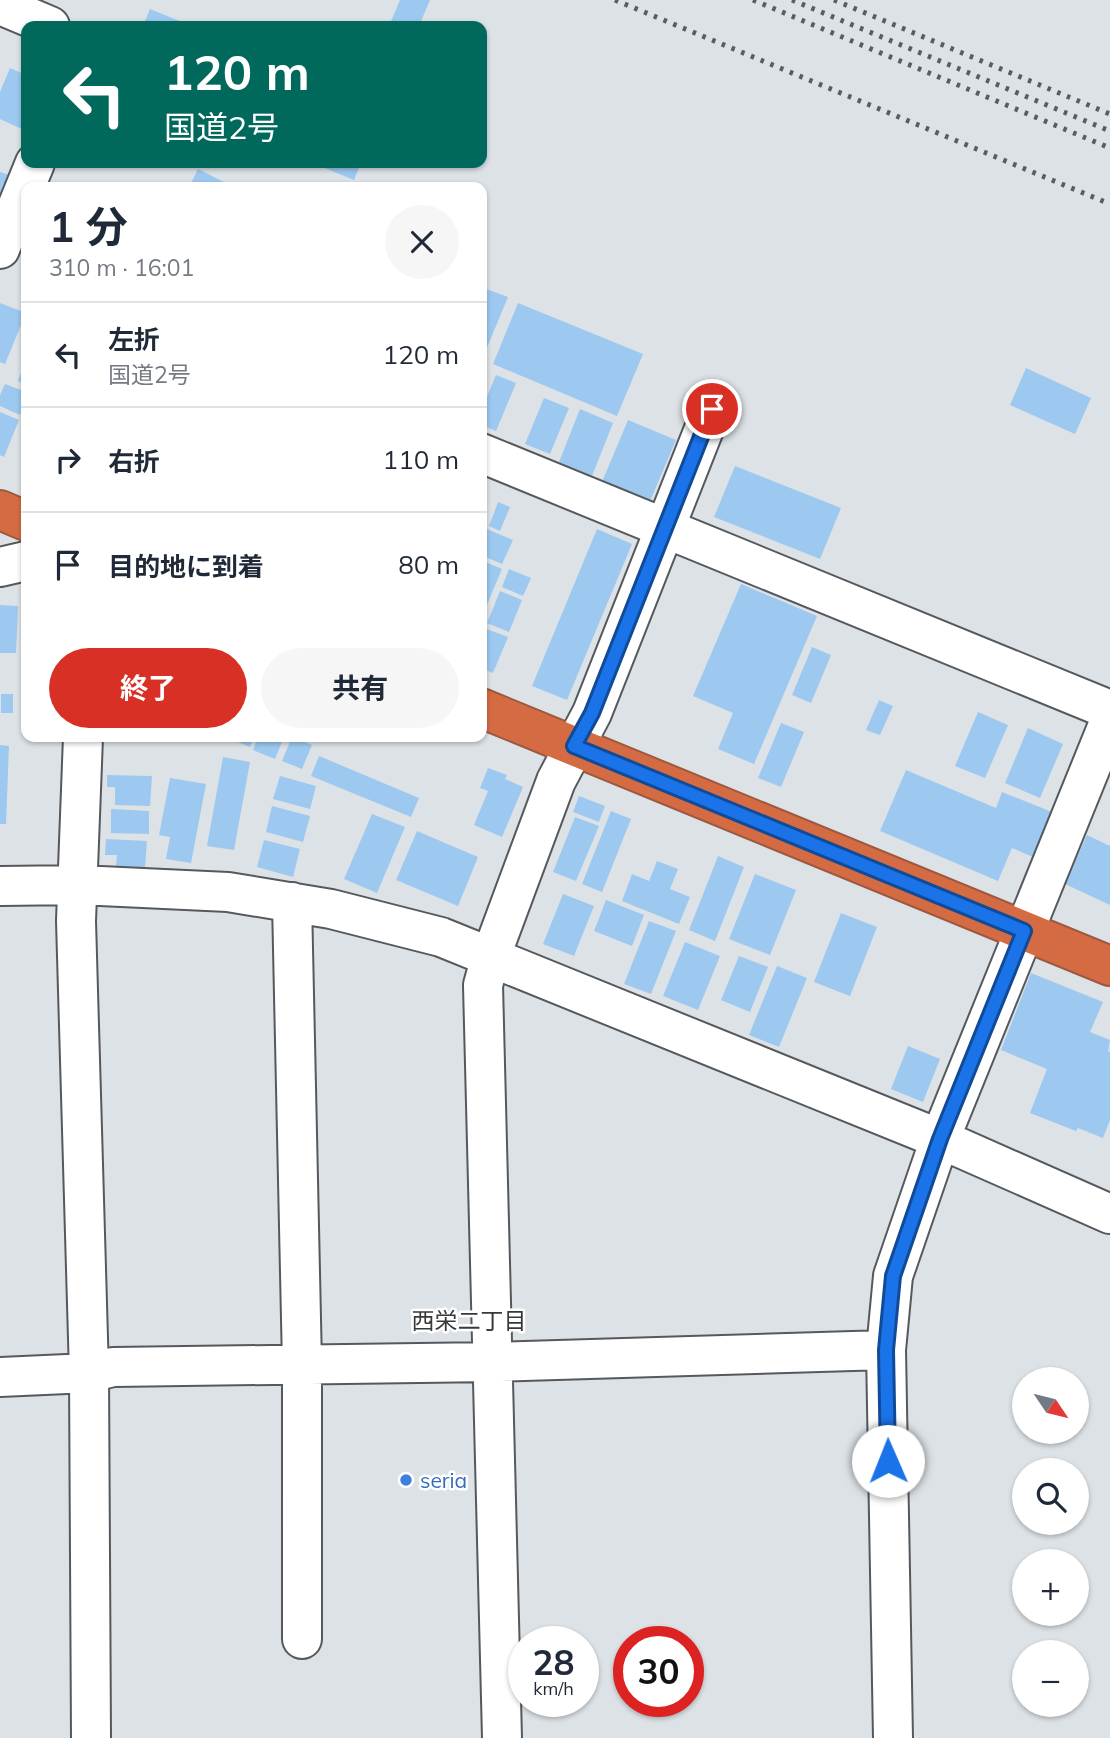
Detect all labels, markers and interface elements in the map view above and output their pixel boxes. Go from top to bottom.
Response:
text: 120 m [164,41,310,102]
icon: left [49,49,140,140]
text: 国道2号 [164,107,279,147]
text: 1 分 [49,200,128,253]
button: close [385,205,459,279]
text: 310 m · 16:01 [49,253,194,282]
text: 左折 [108,323,160,356]
icon: left [49,336,87,374]
text: 120 m [383,338,459,371]
text: 国道2号 [108,360,191,389]
pin [682,379,742,439]
icon: arrive [693,390,731,428]
icon: right [49,441,87,479]
text: 110 m [383,443,459,476]
text: 右折 [108,445,160,478]
icon: arrive [49,546,87,584]
text: 80 m [398,548,459,581]
text: 目的地に到着 [108,550,264,583]
button: 終了 [49,648,247,728]
button: 共有 [261,648,459,728]
district label: 西栄二丁目 [412,1306,527,1335]
north arrow [1012,1367,1088,1444]
map controls [1012,1367,1089,1717]
position arrow [851,1424,925,1498]
button: search [1012,1458,1089,1535]
place label: seria [420,1467,467,1493]
marker: seria [398,1472,414,1488]
button: + [1012,1549,1089,1626]
speed limit sign: 30 [613,1626,704,1717]
text: 28 [532,1640,575,1684]
button: − [1012,1640,1089,1717]
text: km/h [533,1677,574,1700]

